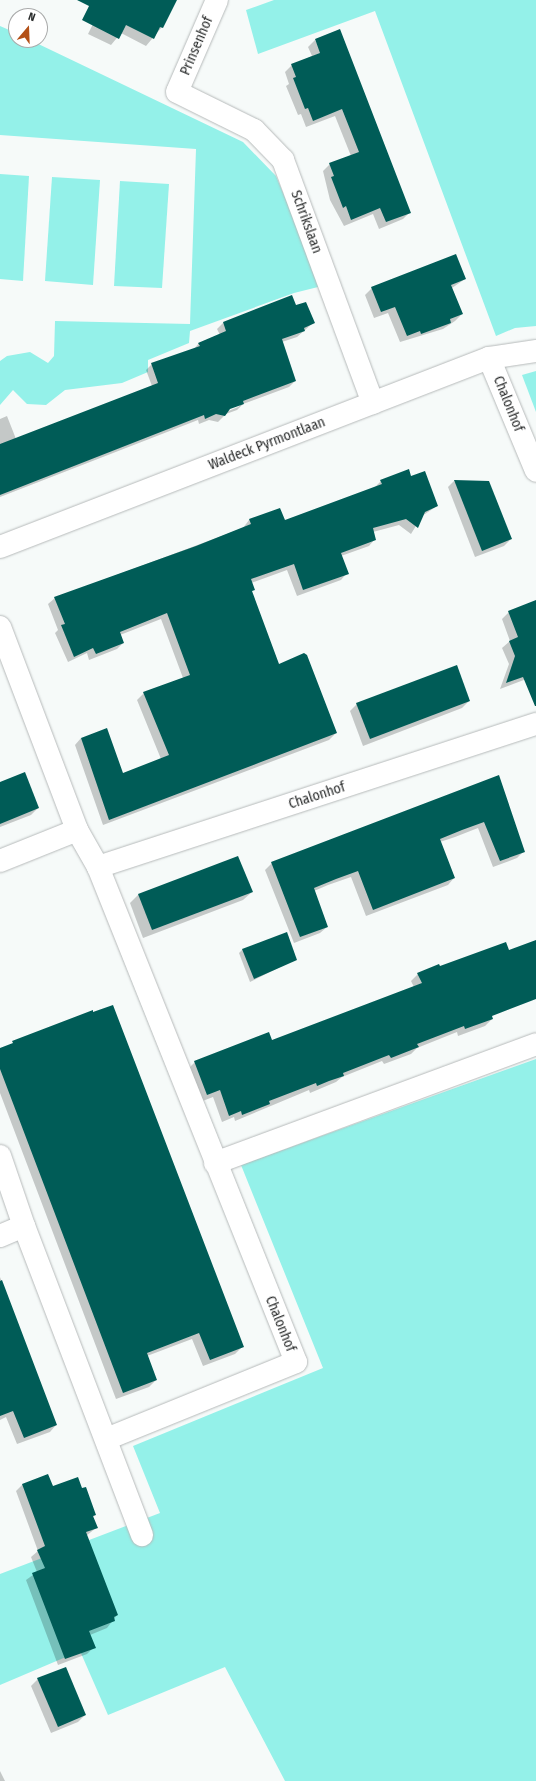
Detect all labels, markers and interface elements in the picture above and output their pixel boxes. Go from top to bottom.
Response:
north arrow [8,8,48,48]
text: N [27,10,37,24]
street label: Prinsenhof [177,14,217,78]
street label: Schrikslaan [287,188,325,256]
street label: Chalonhof [489,374,527,434]
street label: Waldeck Pyrmontlaan [206,414,328,474]
street label: Chalonhof [287,779,347,813]
street label: Chalonhof [261,1294,299,1354]

